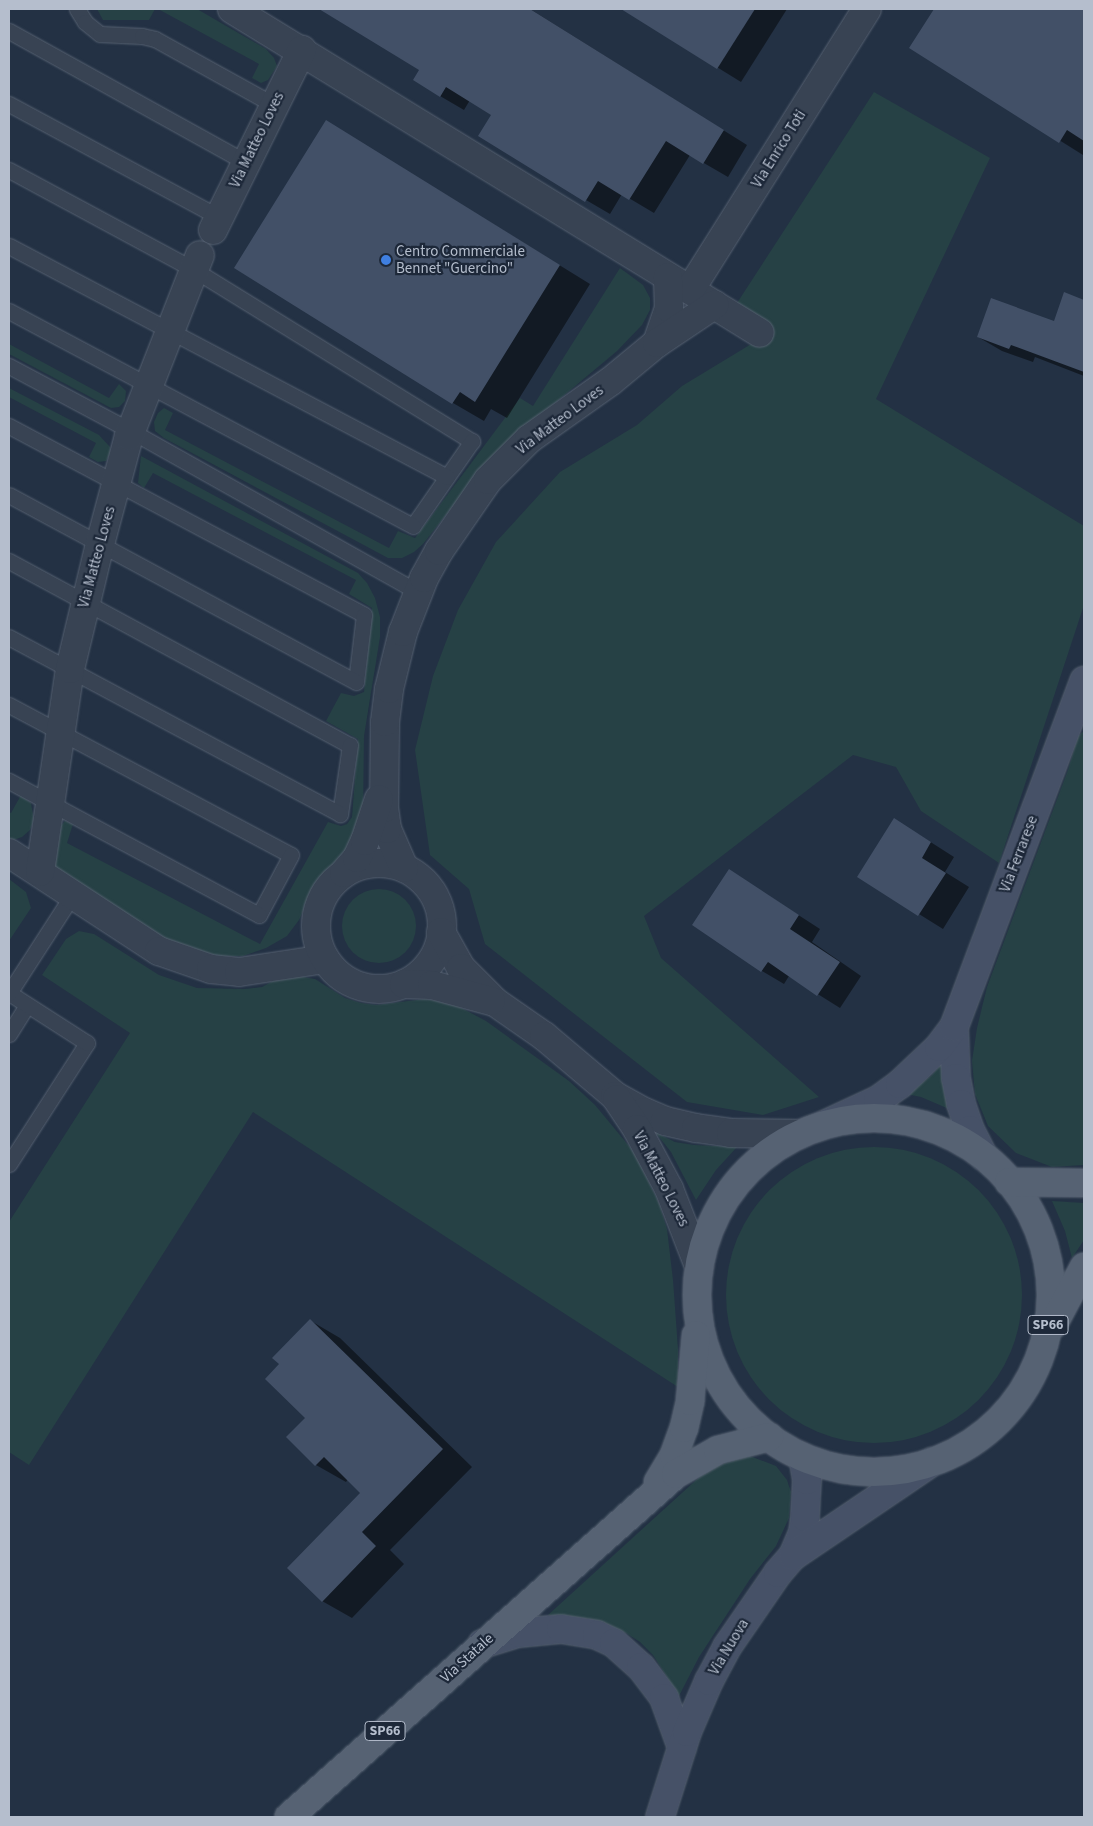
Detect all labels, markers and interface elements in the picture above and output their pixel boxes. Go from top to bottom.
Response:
street label: Via Matteo Loves [226,89,288,191]
street label: Via Enrico Toti [748,107,810,191]
place label: Centro Commerciale Bennet "Guercino" [396,242,525,277]
marker: Centro Commerciale Bennet "Guercino" [380,254,392,266]
street label: Via Matteo Loves [513,381,607,459]
street label: Via Matteo Loves [75,504,119,610]
street label: Via Ferrarese [996,813,1042,895]
street label: Via Matteo Loves [629,1128,693,1230]
road number: SP66 [1027,1314,1069,1336]
street label: Via Nuova [705,1616,753,1678]
street label: Via Statale [437,1629,497,1687]
road number: SP66 [364,1720,406,1742]

